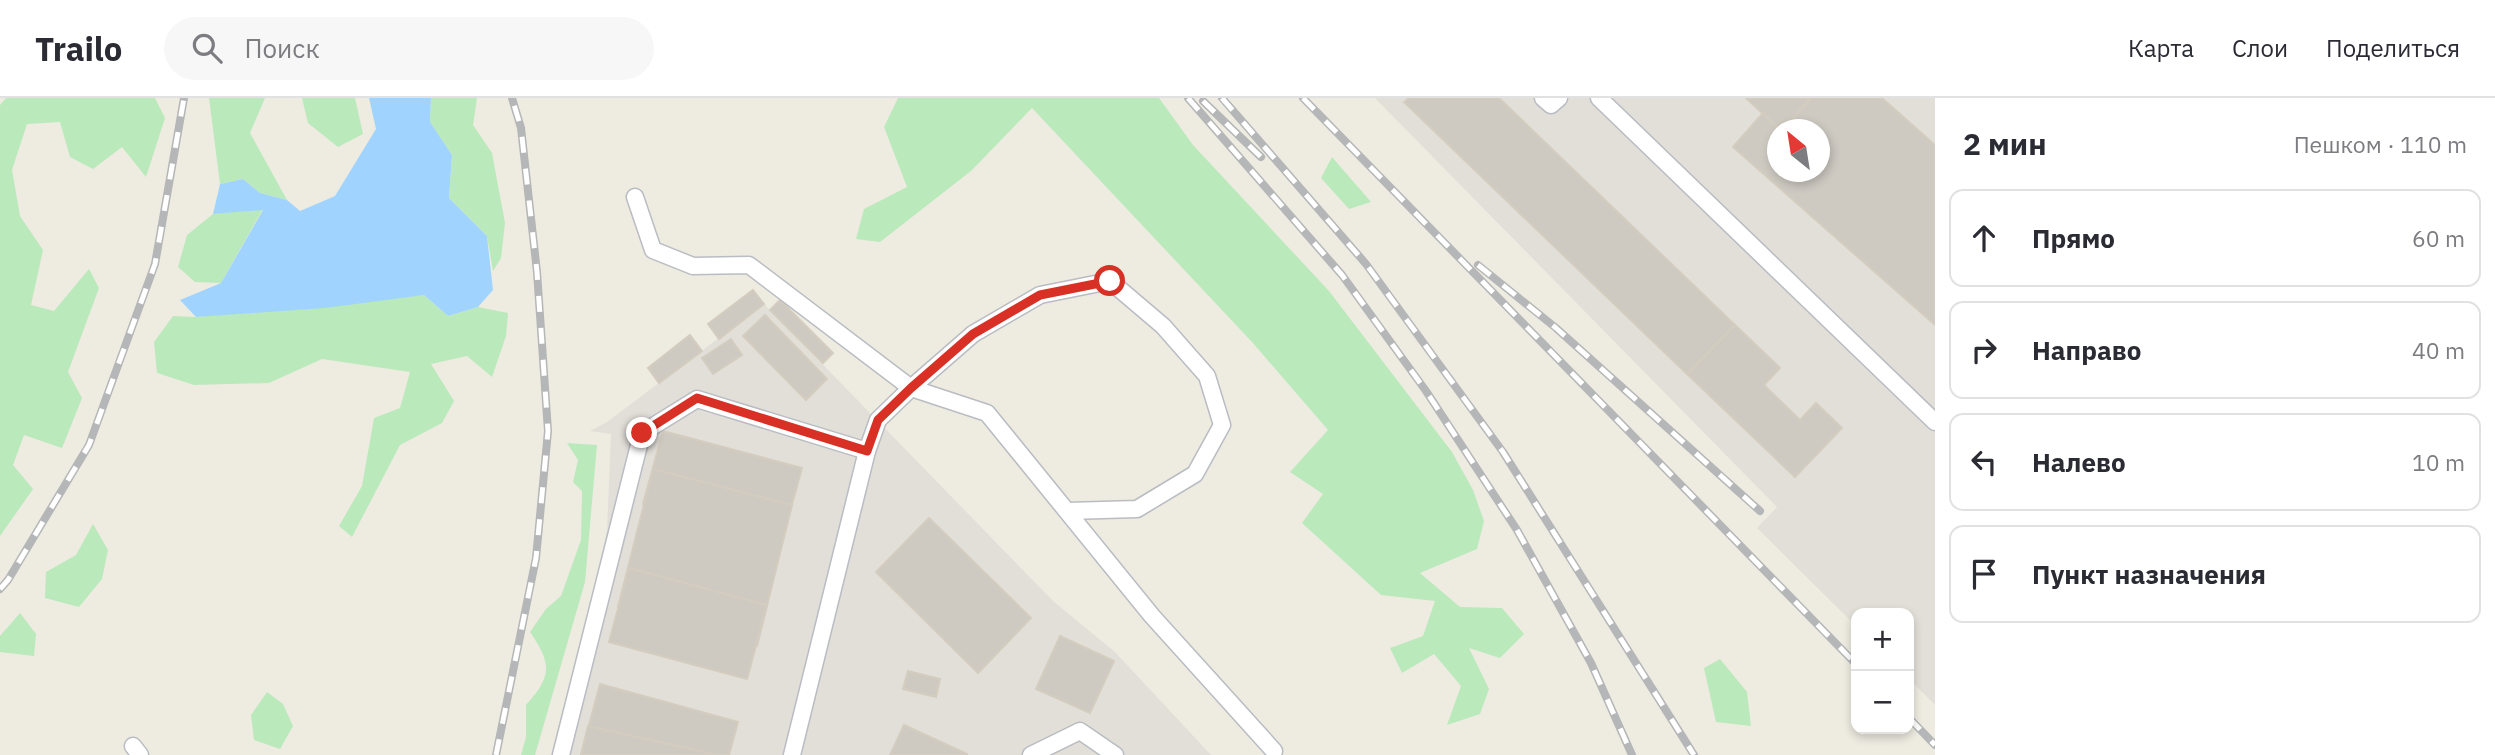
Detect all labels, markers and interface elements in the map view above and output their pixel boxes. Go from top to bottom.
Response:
search box [164,17,654,80]
text: Trailo [35,27,122,70]
icon: search [188,29,226,67]
text: Поиск [244,31,320,65]
text: Карта [2128,32,2194,64]
text: Слои [2232,32,2288,64]
text: Поделиться [2326,32,2460,64]
north arrow [1767,119,1830,182]
text: 2 мин [1963,124,2047,163]
text: Пешком · 110 m [2294,129,2467,159]
icon: ahead [1965,219,2003,257]
text: Прямо [2032,221,2115,255]
text: 60 m [2412,223,2465,253]
route start [1094,265,1125,296]
icon: right [1965,331,2003,369]
text: Направо [2032,333,2141,367]
text: 40 m [2412,335,2465,365]
route end [626,417,657,448]
icon: left [1965,443,2003,481]
text: Налево [2032,445,2126,479]
text: 10 m [2412,447,2465,477]
icon: arrive [1965,555,2003,593]
text: Пункт назначения [2032,557,2266,591]
map controls [1851,608,1914,734]
button: + [1851,608,1914,671]
button: − [1851,671,1914,734]

